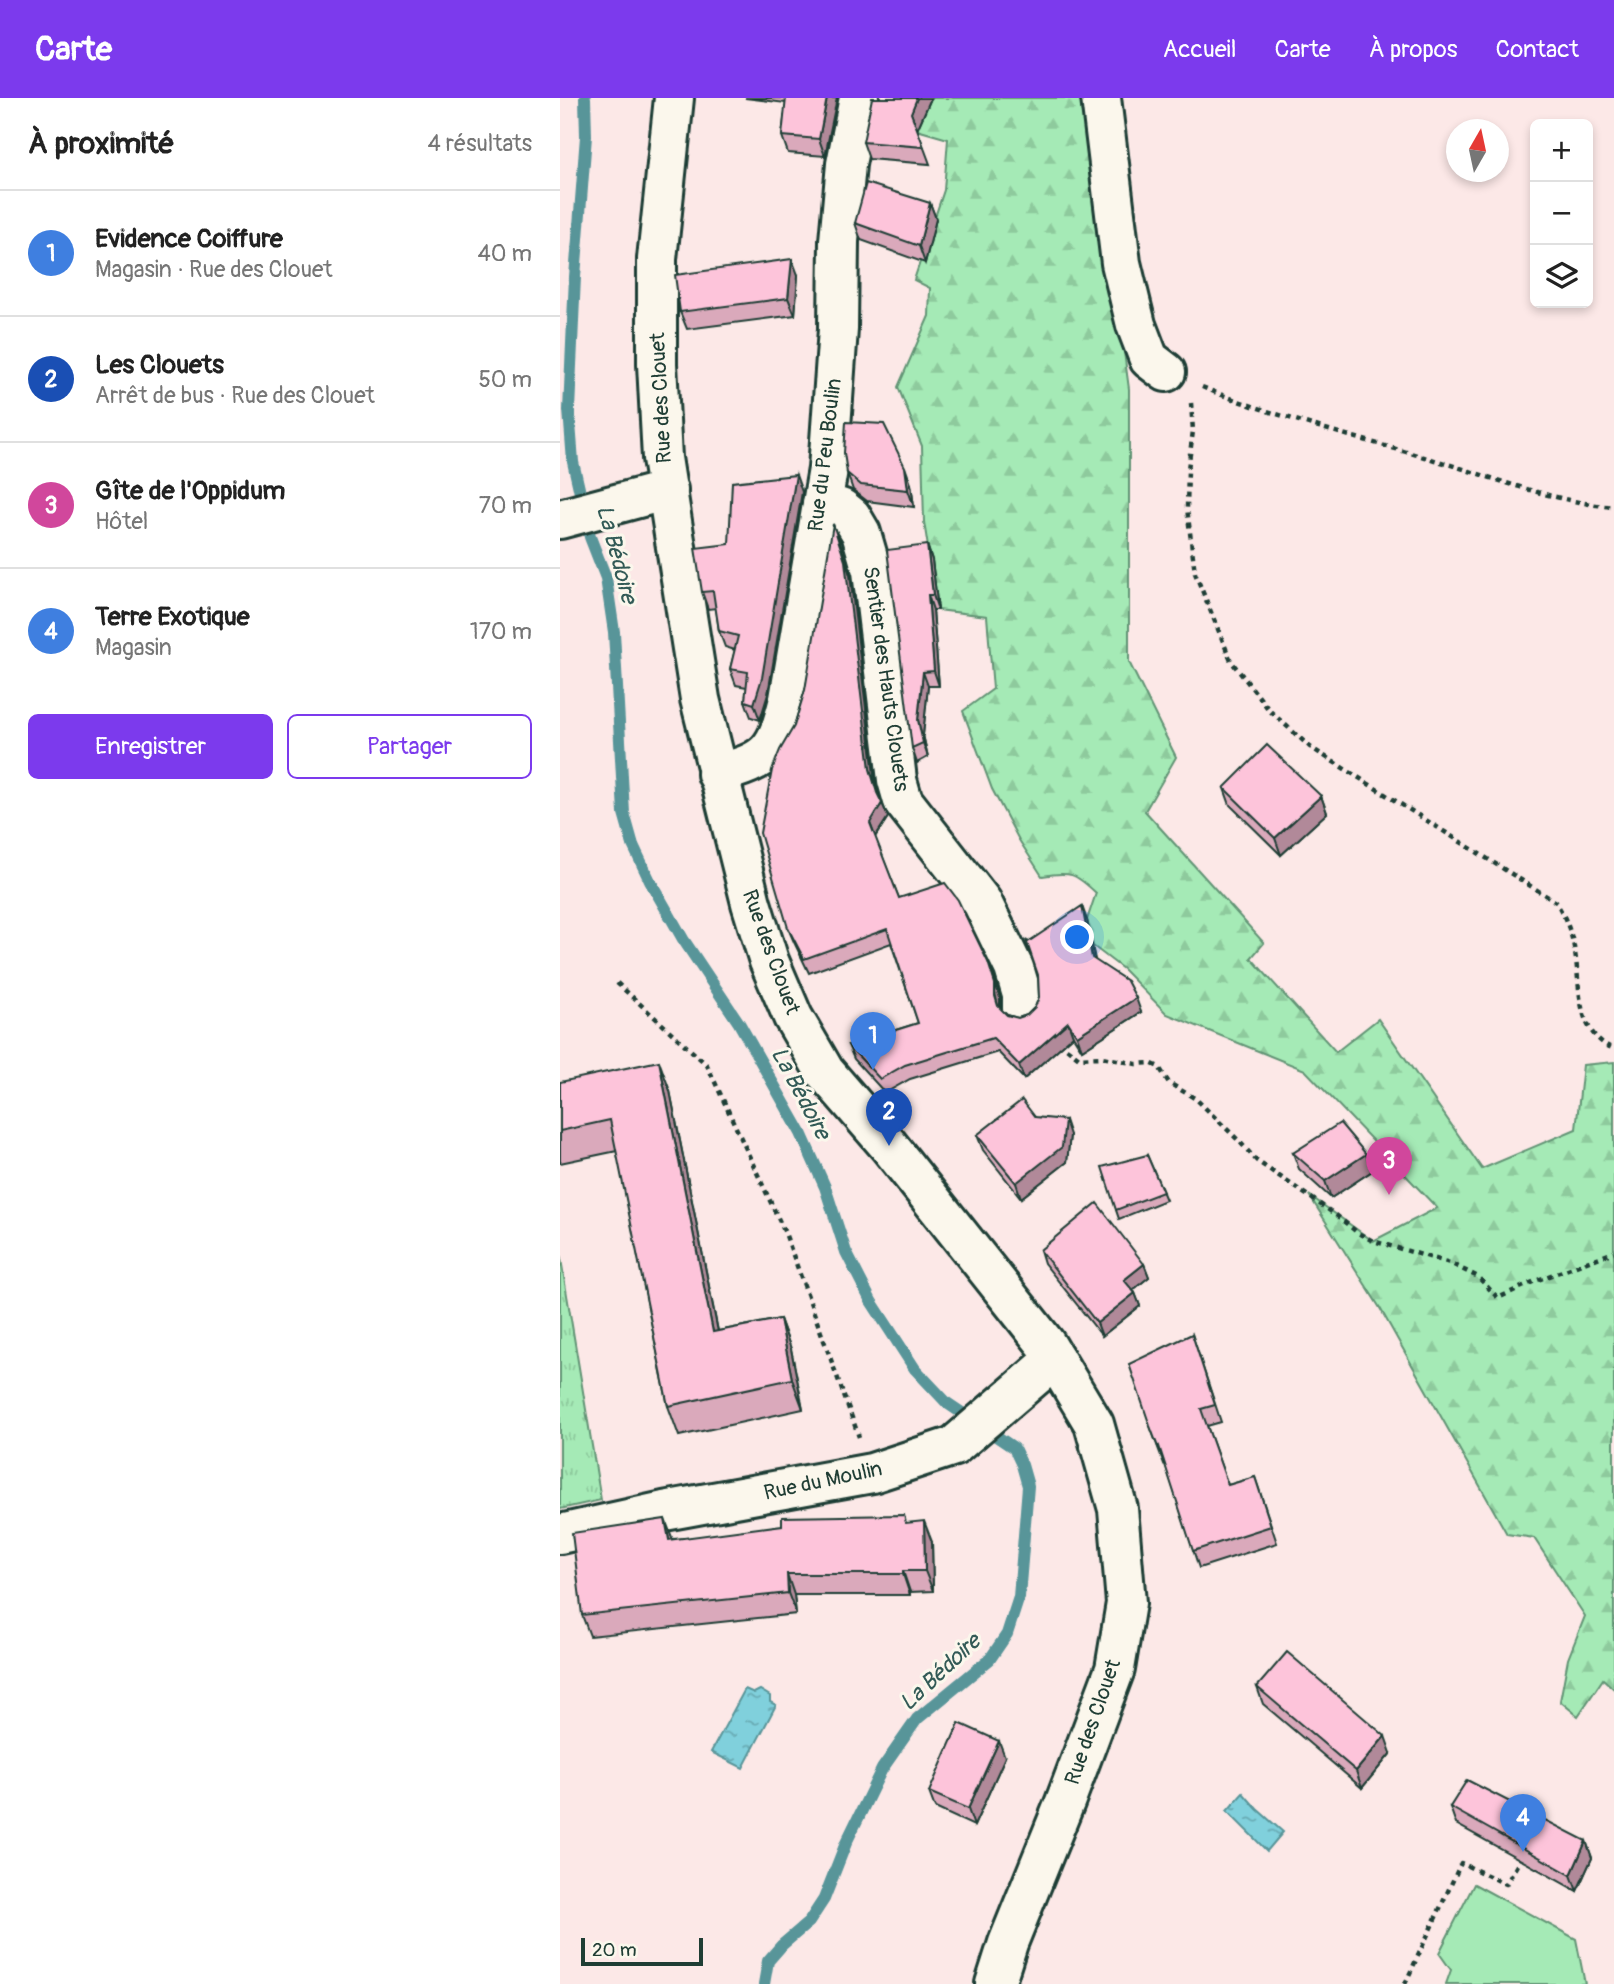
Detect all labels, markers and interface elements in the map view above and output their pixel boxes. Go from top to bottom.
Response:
text: Carte [35,29,112,70]
text: Accueil [1163,35,1237,64]
text: Carte [1275,35,1331,64]
text: À propos [1369,35,1458,64]
text: Contact [1496,35,1579,64]
north arrow [1446,119,1509,182]
map controls [1530,119,1593,308]
button: + [1530,119,1593,182]
text: À proximité [28,125,174,162]
text: 4 résultats [428,129,532,158]
button: − [1530,182,1593,245]
text: Evidence Coiffure [95,223,283,255]
text: 1 [47,239,56,268]
text: 40 m [478,239,532,268]
button: layers [1530,245,1593,308]
text: Magasin · Rue des Clouet [95,255,333,284]
street label: Rue des Clouet [644,331,678,464]
text: Les Clouets [95,349,224,381]
text: 2 [45,365,57,394]
text: 50 m [478,365,532,394]
street label: Rue du Peu Boulin [802,377,848,533]
text: Arrêt de bus · Rue des Clouet [95,381,375,410]
text: Gîte de l'Oppidum [95,475,285,507]
text: 3 [45,491,57,520]
text: 70 m [479,491,532,520]
water label: La Bédoire [590,502,645,609]
text: Hôtel [95,507,148,536]
street label: Sentier des Hauts Clouets [857,565,915,794]
text: Terre Exotique [95,601,250,633]
text: 4 [44,617,58,646]
text: 170 m [470,617,532,646]
text: Magasin [95,633,172,662]
button: Enregistrer [28,714,273,779]
button: Partager [287,714,532,779]
street label: Rue des Clouet [736,886,806,1019]
your location [1060,920,1094,954]
pin: 1 [850,1012,896,1070]
water label: La Bédoire [765,1042,839,1146]
pin: 2 [866,1088,912,1146]
pin: 3 [1366,1137,1412,1195]
street label: Rue du Moulin [761,1455,885,1507]
water label: La Bédoire [893,1625,988,1717]
street label: Rue des Clouet [1059,1655,1127,1788]
pin: 4 [1500,1794,1546,1852]
scale bar [581,1935,704,1967]
text: 20 m [592,1938,637,1962]

